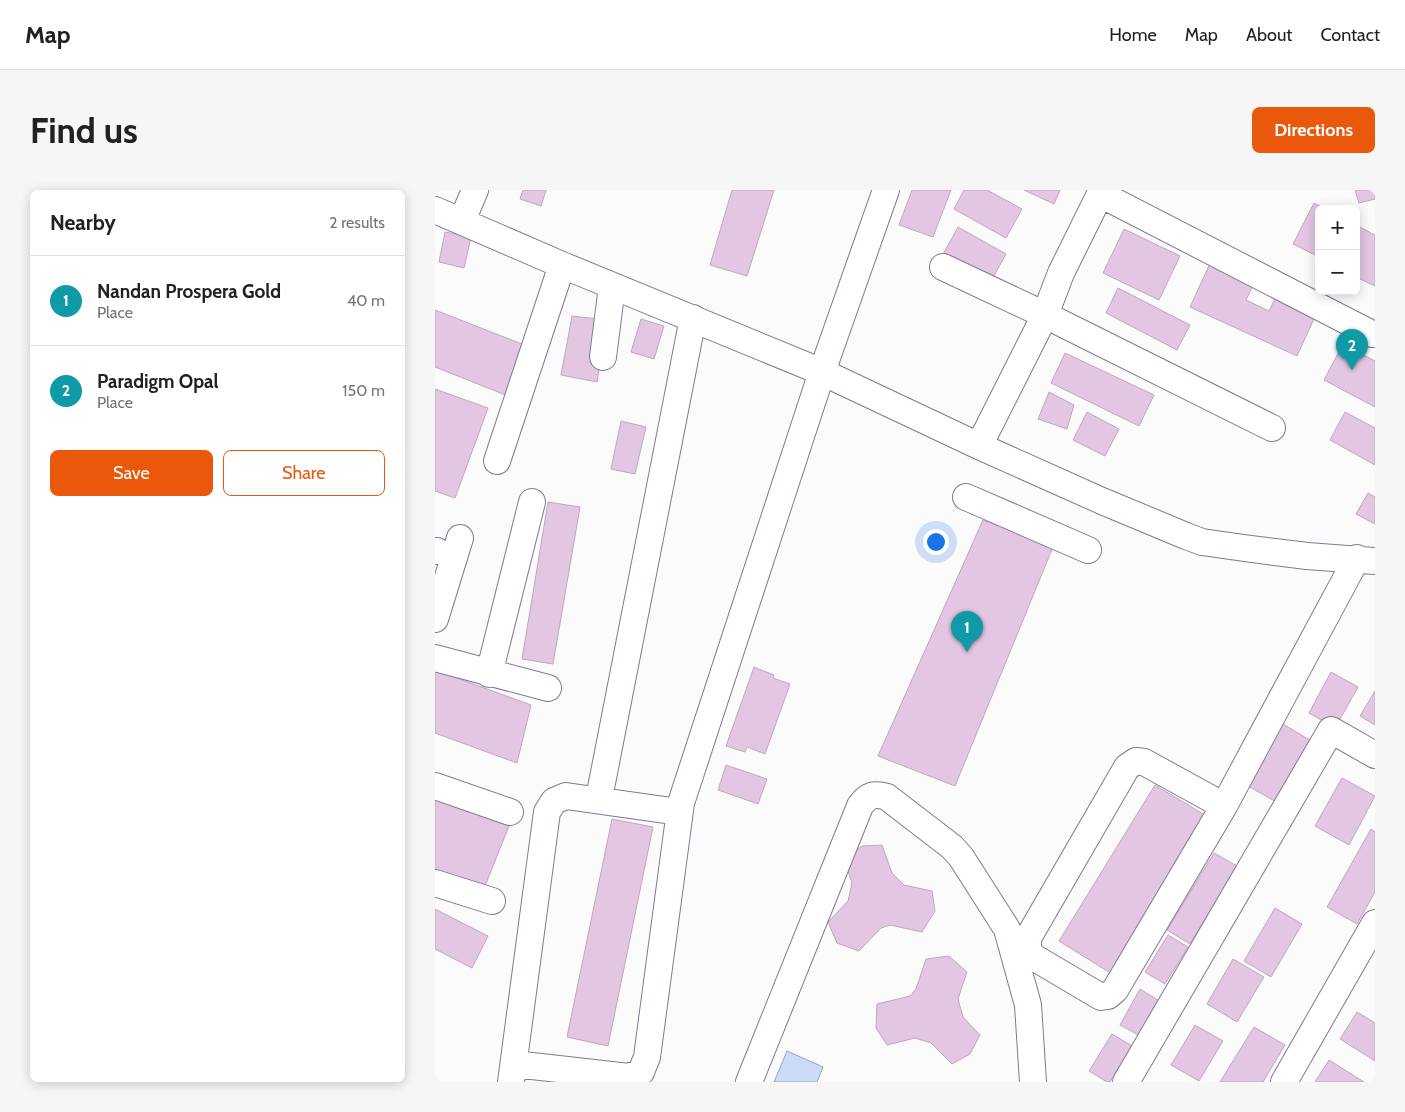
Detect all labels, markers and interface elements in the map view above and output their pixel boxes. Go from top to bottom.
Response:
text: Map [25,20,71,49]
text: Home [1109,24,1157,46]
text: Map [1185,24,1218,46]
text: About [1246,24,1292,46]
text: Contact [1320,24,1380,46]
button: Directions [1252,107,1375,153]
text: Find us [30,109,138,152]
map controls [1315,205,1360,295]
button: + [1315,205,1360,250]
text: Nearby [50,210,116,235]
text: 2 results [329,213,385,232]
button: − [1315,250,1360,295]
text: Nandan Prospera Gold [97,280,281,303]
text: 1 [63,291,69,310]
text: 40 m [347,291,385,310]
text: Place [97,303,133,322]
pin: 2 [1336,329,1368,370]
text: Paradigm Opal [97,370,219,393]
text: 2 [62,381,70,400]
text: 150 m [342,381,385,400]
text: Place [97,393,133,412]
button: Save [50,450,213,496]
button: Share [223,450,385,496]
your location [923,529,949,555]
pin: 1 [951,611,983,652]

